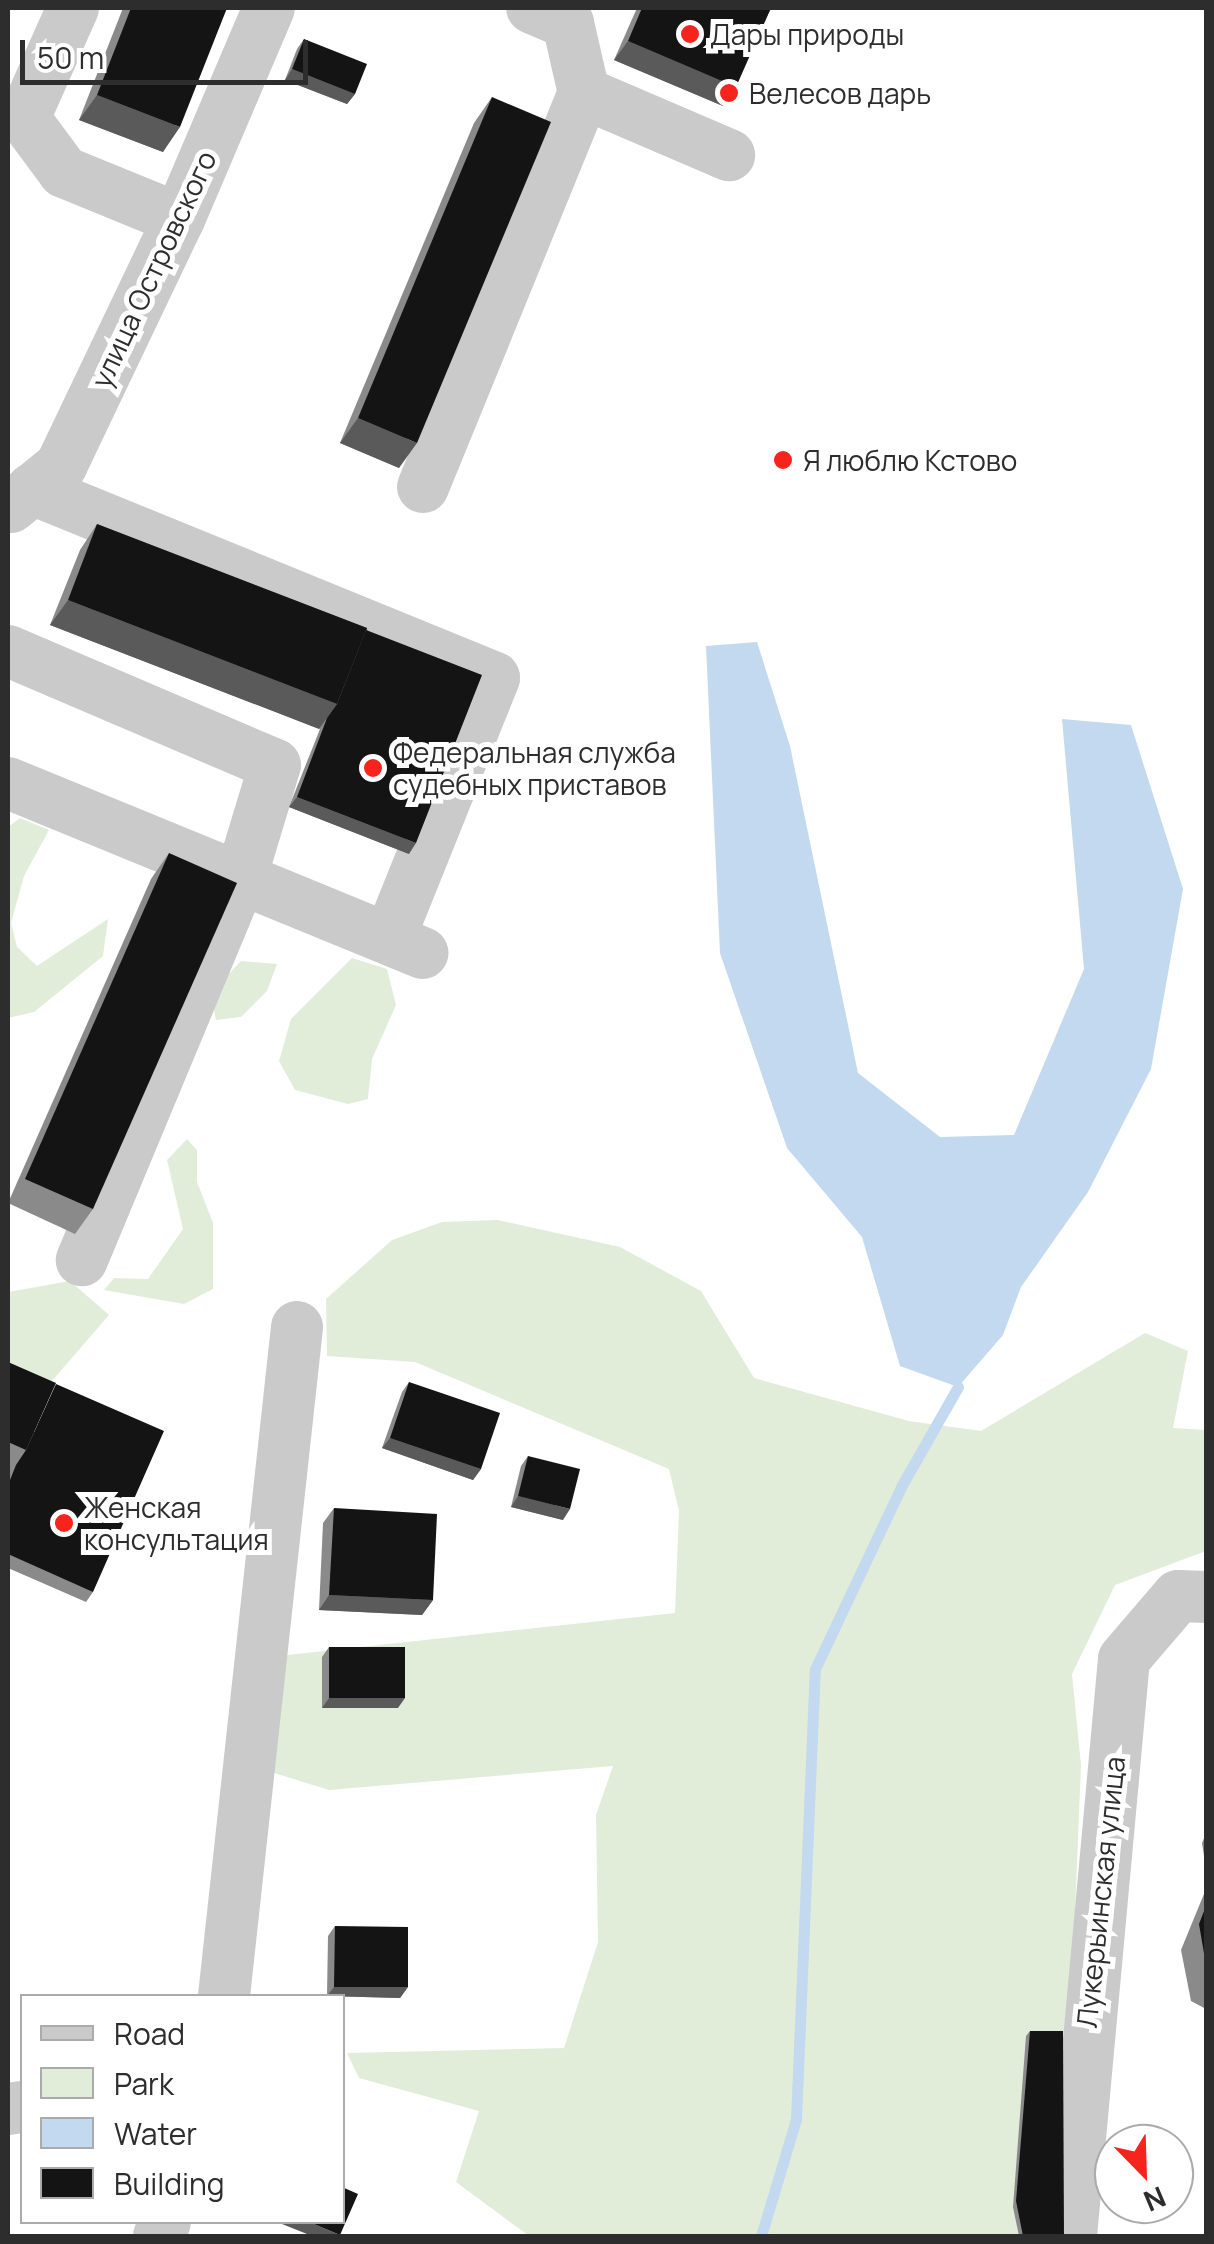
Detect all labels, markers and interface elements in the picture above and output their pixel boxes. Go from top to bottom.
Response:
place label: Дары природы [710,17,904,51]
scale bar [25,20,312,82]
marker: Дары природы [679,23,701,45]
text: 50 m [37,37,104,78]
place label: Велесов дарь [749,76,931,110]
marker: Велесов дарь [718,82,740,104]
street label: улица Островского [83,145,223,393]
place label: Я люблю Кстово [803,443,1017,477]
marker: Я люблю Кстово [772,449,794,471]
place label: Федеральная служба судебных приставов [393,735,676,801]
marker: Федеральная служба судебных приставов [362,757,384,779]
place label: Женская консультация [84,1490,269,1556]
marker: Женская консультация [53,1512,75,1534]
street label: Лукерьинская улица [1069,1755,1131,2029]
legend [20,1994,345,2224]
text: Road [114,2013,185,2054]
text: Park [114,2063,174,2104]
text: Water [114,2113,197,2154]
north arrow [1094,2124,1194,2224]
text: Building [114,2163,225,2204]
text: N [1138,2178,1172,2221]

